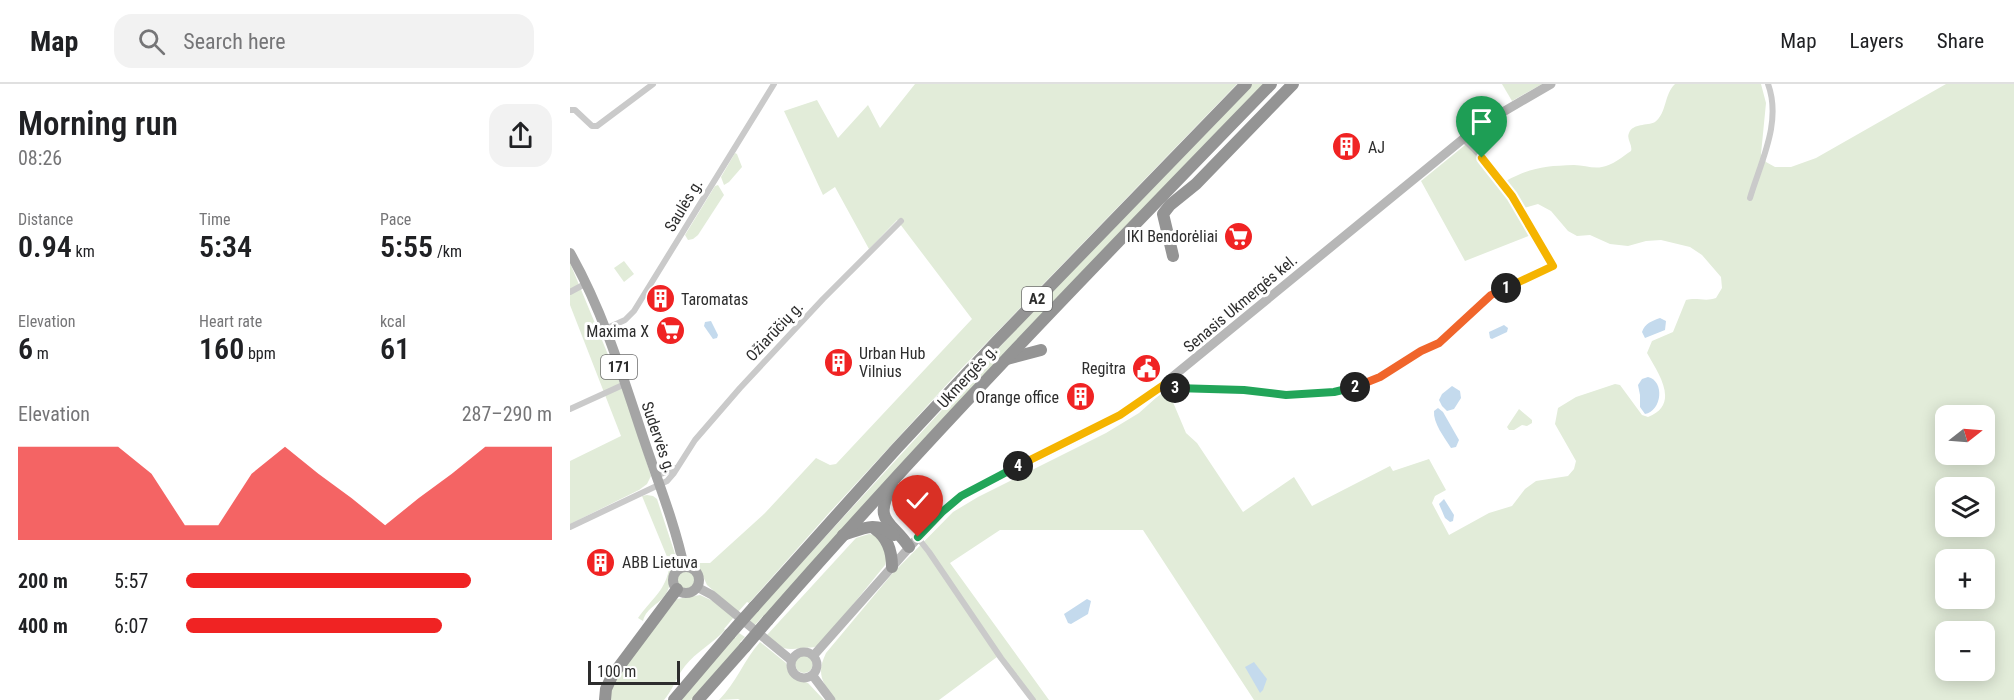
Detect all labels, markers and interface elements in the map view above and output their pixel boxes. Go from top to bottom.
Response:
search box [114,14,534,68]
text: Map [30,25,78,58]
icon: search [135,25,168,58]
text: Search here [183,29,286,54]
text: Map [1780,29,1817,53]
text: Layers [1850,29,1904,53]
text: Share [1937,29,1984,53]
pin [1456,96,1507,158]
text: Morning run [18,104,178,143]
button: share [489,104,552,167]
icon: arrive [1465,105,1498,138]
building icon: AJ [1331,131,1363,163]
place label: AJ [1368,138,1385,157]
text: 08:26 [18,146,62,170]
street label: Saulės g. [660,176,706,235]
text: Distance [18,210,73,229]
text: Time [199,210,231,229]
text: Pace [380,210,411,229]
supermarket icon: IKI Bendorėliai [1223,220,1255,252]
place label: IKI Bendorėliai [1127,227,1218,246]
text: 0.94 [18,229,72,264]
text: 5:34 [199,229,252,264]
text: 5:55 [380,229,433,264]
text: km [72,242,95,261]
text: /km [433,242,462,261]
street label: Senasis Ukmergės kel. [1180,250,1301,356]
pin: 1 [1491,273,1521,303]
text: 1 [1502,278,1510,297]
building icon: Taromatas [644,283,676,315]
road number: A2 [1022,287,1052,311]
place label: Taromatas [681,290,748,309]
street label: Ožiarūčių g. [742,297,807,365]
text: Elevation [18,312,76,331]
text: Heart rate [199,312,262,331]
text: kcal [380,312,406,331]
supermarket icon: Maxima X [654,315,686,347]
place label: Maxima X [586,322,649,341]
text: 6 [18,331,33,366]
text: 160 [199,331,244,366]
text: 61 [380,331,410,366]
street label: Ukmergės g. [934,341,1001,412]
text: m [33,344,49,363]
text: bpm [244,344,276,363]
place label: Urban Hub Vilnius [859,344,925,381]
building icon: Urban Hub Vilnius [822,346,854,378]
public building icon: Regitra [1131,352,1163,384]
road number: 171 [601,355,637,379]
place label: Regitra [1081,359,1126,378]
pin: 2 [1340,372,1370,402]
pin: 3 [1160,373,1190,403]
text: 2 [1351,377,1359,396]
text: 3 [1171,378,1179,397]
building icon: Orange office [1064,381,1096,413]
place label: Orange office [976,388,1059,407]
street label: Sudervės g. [638,399,680,475]
text: Elevation [18,402,90,426]
text: 287–290 m [462,402,552,426]
north arrow [1935,405,1995,465]
map controls [1935,405,1995,681]
pin: 4 [1003,451,1033,481]
text: 4 [1014,456,1022,475]
pin [892,475,943,537]
button: layers [1935,477,1995,537]
icon: check [901,484,934,517]
building icon: ABB Lietuva [585,546,617,578]
button: + [1935,549,1995,609]
place label: ABB Lietuva [622,553,698,572]
text: 200 m [18,569,68,593]
text: 5:57 [114,569,148,593]
text: 400 m [18,614,68,638]
text: 6:07 [114,614,148,638]
button: − [1935,621,1995,681]
scale bar [588,658,680,686]
text: 100 m [597,662,636,681]

